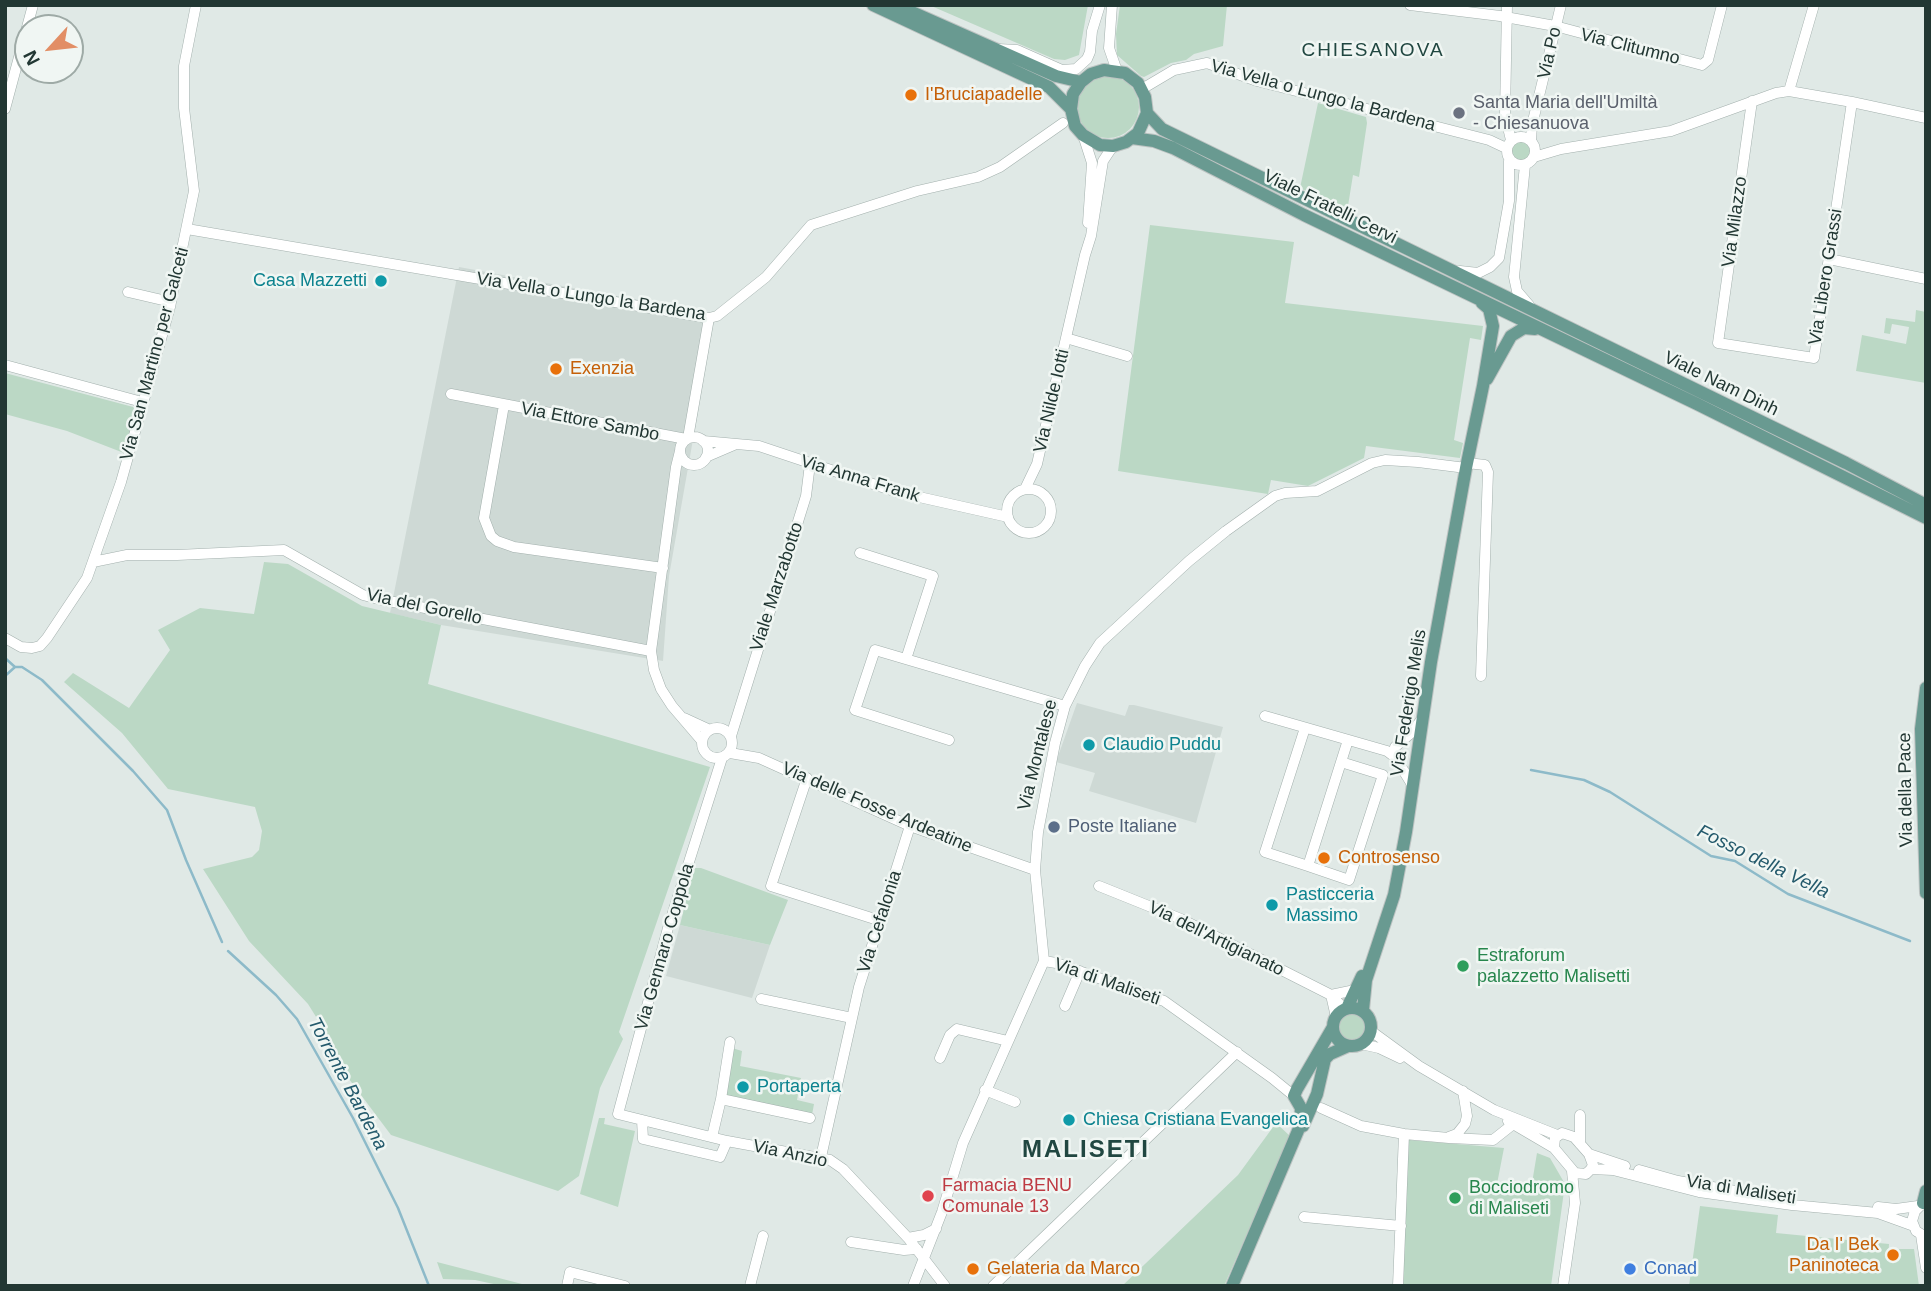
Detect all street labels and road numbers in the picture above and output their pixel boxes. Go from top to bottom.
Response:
street label: Via Clitumno [1578,24,1682,70]
street label: Via Po [1534,25,1566,81]
street label: Via Vella o Lungo la Bardena [1208,56,1438,136]
street label: Viale Fratelli Cervi [1260,165,1400,249]
street label: Via Milazzo [1718,175,1752,269]
street label: Via Libero Grassi [1805,207,1847,347]
street label: Via San Martino per Galceti [116,245,194,463]
street label: Via Vella o Lungo la Bardena [475,268,707,326]
street label: Via Nilde Iotti [1030,347,1074,455]
street label: Viale Nam Dinh [1660,347,1782,421]
street label: Via Ettore Sambo [519,398,661,446]
street label: Via Anna Frank [798,451,922,507]
street label: Viale Marzabotto [746,520,808,654]
street label: Via del Gorello [364,584,484,630]
street label: Via Federigo Melis [1387,628,1431,778]
street label: Via Montalese [1014,697,1062,813]
street label: Via della Pace [1894,732,1918,848]
street label: Via delle Fosse Ardeatine [779,758,975,858]
street label: Via Gennaro Coppola [631,861,699,1033]
street label: Via Cefalonia [853,868,907,976]
street label: Via dell'Artigianato [1145,897,1287,981]
street label: Via di Maliseti [1051,954,1163,1010]
street label: Via Anzio [751,1136,829,1172]
street label: Via di Maliseti [1685,1171,1797,1209]

